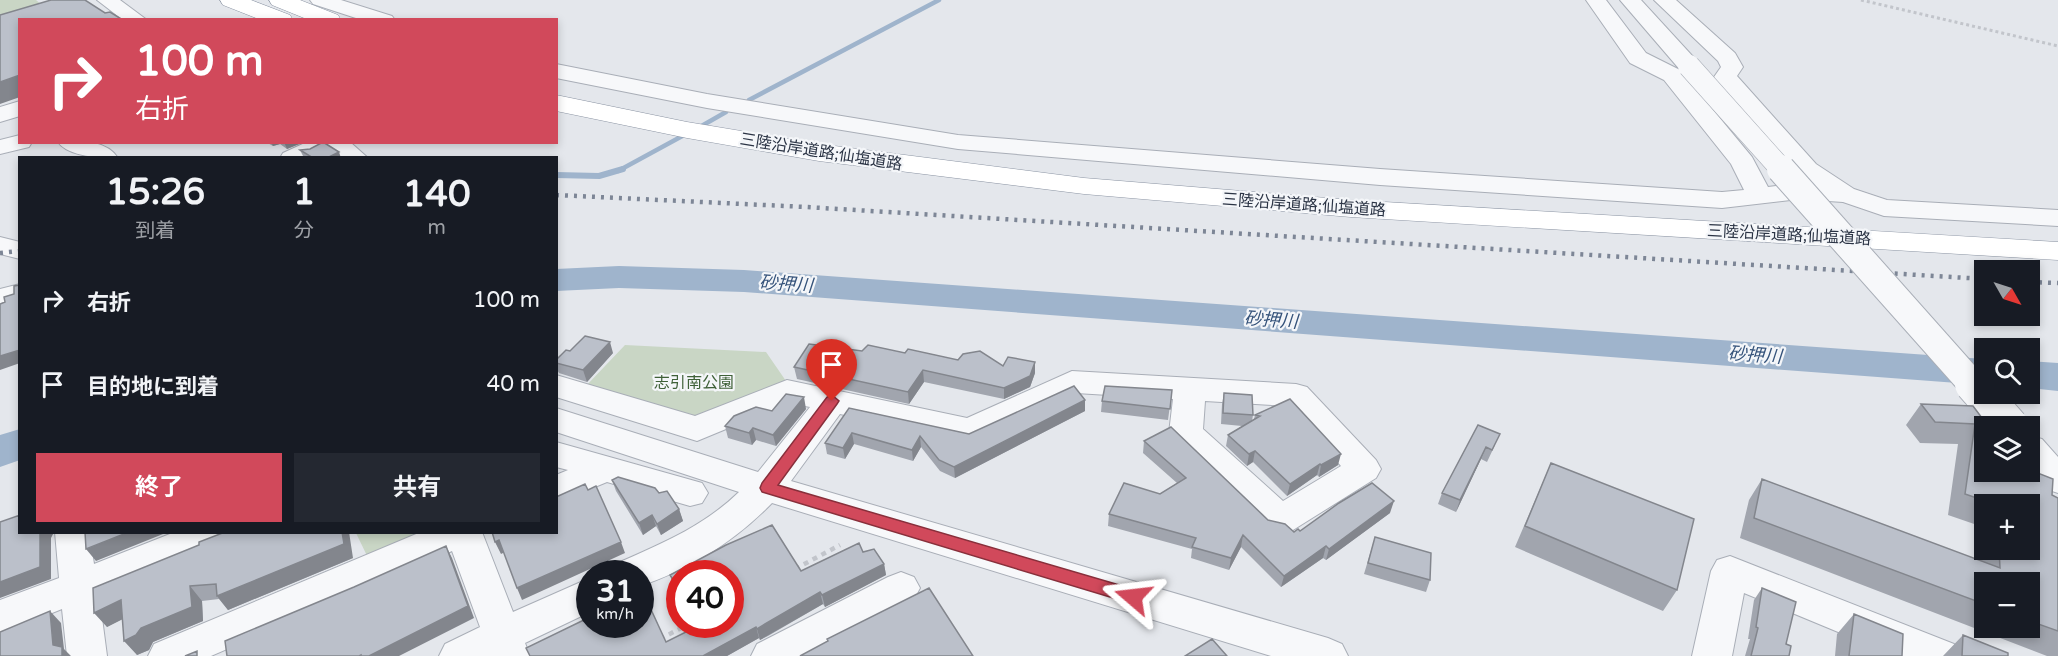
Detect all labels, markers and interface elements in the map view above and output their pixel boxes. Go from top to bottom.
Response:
text: 100 m [135,36,264,87]
icon: right [36,42,114,120]
text: 右折 [135,93,189,126]
street label: 三陸沿岸道路;仙塩道路 [738,129,904,175]
text: 15:26 [105,171,205,214]
text: 1 [293,171,315,214]
text: 140 [403,173,471,216]
street label: 三陸沿岸道路;仙塩道路 [1221,189,1387,221]
text: m [427,216,446,240]
text: 到着 [135,219,175,243]
text: 分 [294,219,314,243]
street label: 三陸沿岸道路;仙塩道路 [1707,221,1871,249]
north arrow [1974,260,2040,326]
map controls [1974,260,2040,638]
water label: 砂押川 [758,271,816,297]
icon: right [36,284,69,317]
text: 100 m [473,287,540,313]
text: 右折 [87,290,131,316]
water label: 砂押川 [1243,307,1301,333]
button: search [1974,338,2040,404]
pin [806,339,857,401]
water label: 砂押川 [1727,342,1785,368]
icon: arrive [815,348,848,381]
icon: arrive [36,368,69,401]
text: 40 m [486,371,540,397]
park label: 志引南公園 [654,373,734,393]
text: 目的地に到着 [87,374,219,400]
button: layers [1974,416,2040,482]
button: 終了 [36,453,282,522]
button: 共有 [294,453,540,522]
button: + [1974,494,2040,560]
speed limit sign: 40 [666,560,744,638]
position arrow [1101,565,1165,629]
button: − [1974,572,2040,638]
text: 31 [596,573,634,610]
text: km/h [596,605,634,623]

